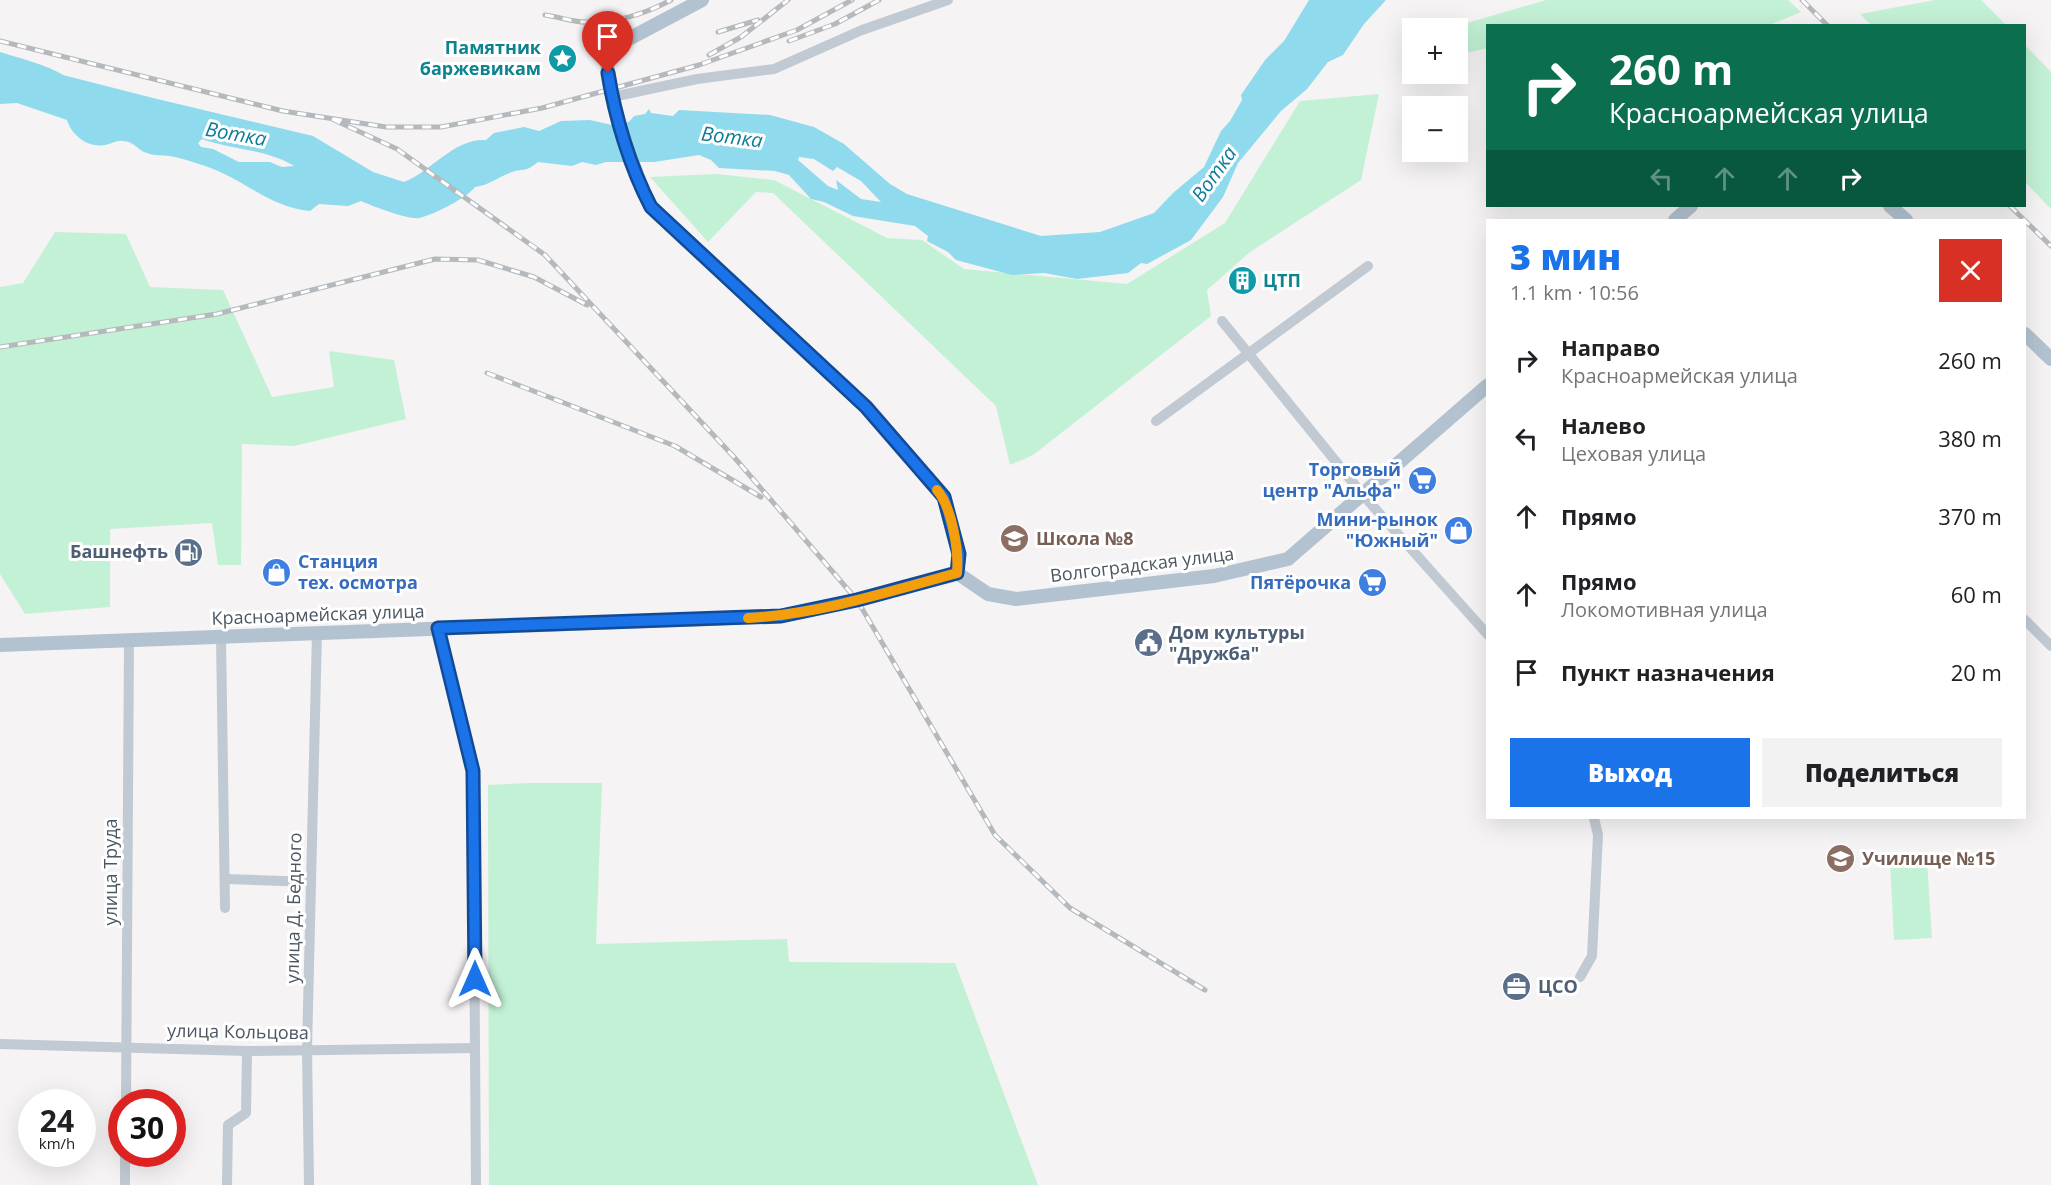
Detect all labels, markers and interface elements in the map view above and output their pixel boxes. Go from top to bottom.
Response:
pin [582,11,633,73]
map controls [1402,18,1468,162]
button: + [1402,18,1468,84]
icon: arrive [591,20,624,53]
place label: Памятник баржевикам [420,35,542,80]
text: 260 m [1609,40,1733,97]
place icon: Памятник баржевикам [546,42,578,74]
icon: right [1510,48,1588,126]
text: Красноармейская улица [1609,94,1929,131]
button: − [1402,96,1468,162]
water label: Вотка [203,115,269,152]
water label: Вотка [700,119,764,154]
water label: Вотка [1185,141,1242,207]
icon: left [1645,162,1678,195]
icon: ahead [1708,162,1741,195]
icon: ahead [1771,162,1804,195]
icon: right [1834,162,1867,195]
text: 3 мин [1510,232,1621,281]
button: close [1939,239,2002,302]
building icon: ЦТП [1226,265,1258,297]
place label: ЦТП [1263,268,1301,292]
text: 1.1 km · 10:56 [1510,279,1639,306]
text: Направо [1561,332,1660,362]
icon: right [1510,344,1543,377]
text: 260 m [1938,345,2002,375]
text: Красноармейская улица [1561,362,1798,389]
text: Налево [1561,410,1646,440]
icon: left [1510,422,1543,455]
text: 380 m [1938,423,2002,453]
text: Цеховая улица [1561,440,1706,467]
place label: Торговый центр "Альфа" [1262,457,1401,502]
supermarket icon: Торговый центр "Альфа" [1406,464,1438,496]
icon: ahead [1510,500,1543,533]
text: Прямо [1561,501,1637,531]
text: 370 m [1938,501,2002,531]
place label: Мини-рынок "Южный" [1316,507,1439,552]
shop icon: Мини-рынок "Южный" [1443,514,1475,546]
school or university icon: Школа №8 [999,523,1031,555]
place label: Школа №8 [1036,526,1134,550]
fuel station icon: Башнефть [173,536,205,568]
place label: Башнефть [70,539,168,563]
street label: Волгоградская улица [1049,541,1235,587]
place label: Станция тех. осмотра [298,549,418,594]
shop icon: Станция тех. осмотра [261,556,293,588]
text: Прямо [1561,566,1637,596]
supermarket icon: Пятёрочка [1356,567,1388,599]
place label: Пятёрочка [1250,570,1351,594]
icon: ahead [1510,578,1543,611]
text: 60 m [1951,579,2002,609]
text: Локомотивная улица [1561,596,1768,623]
street label: Красноармейская улица [211,598,425,630]
place label: Дом культуры "Дружба" [1169,620,1305,665]
public building icon: Дом культуры "Дружба" [1132,627,1164,659]
icon: arrive [1510,656,1543,689]
text: Пункт назначения [1561,657,1775,687]
text: 20 m [1951,657,2002,687]
button: Выход [1510,738,1750,807]
button: Поделиться [1762,738,2002,807]
street label: улица Труда [98,819,122,926]
street label: улица Д. Бедного [280,832,306,984]
school or university icon: Училище №15 [1825,843,1857,875]
place label: Училище №15 [1862,846,1995,870]
position arrow [443,947,507,1011]
office icon: ЦСО [1501,971,1533,1003]
place label: ЦСО [1538,974,1578,998]
street label: улица Кольцова [167,1018,309,1044]
speed limit sign: 30 [108,1089,186,1167]
text: 24 [40,1100,74,1141]
text: km/h [39,1133,75,1153]

